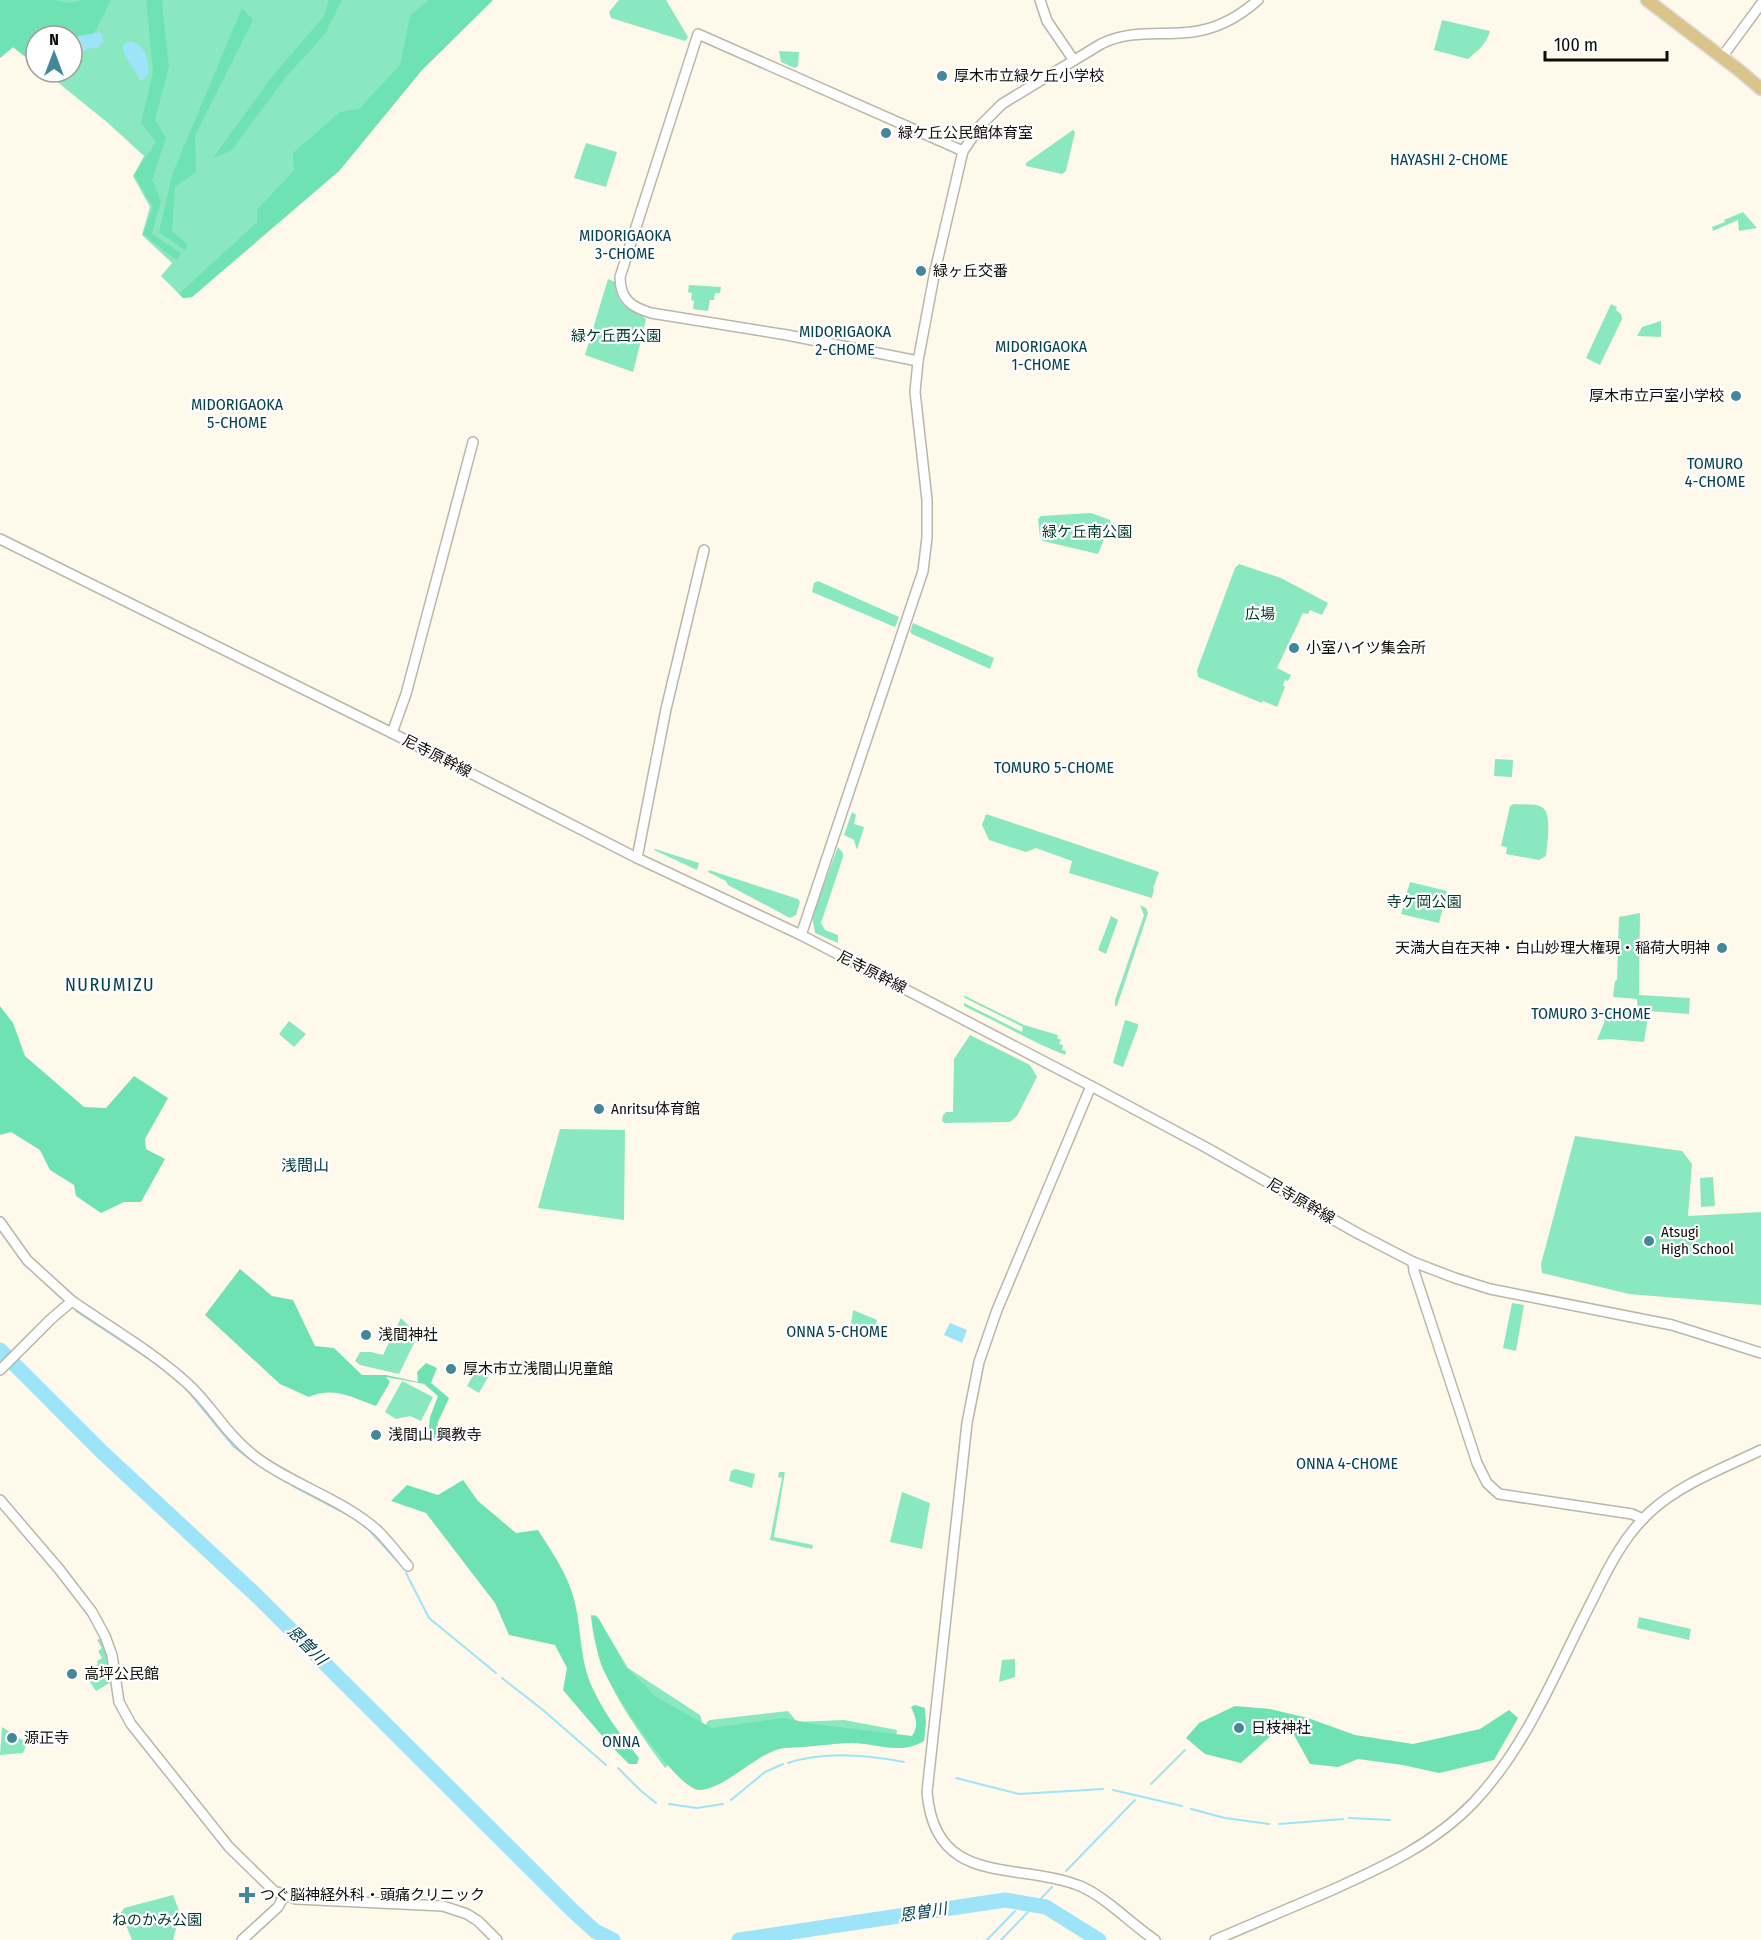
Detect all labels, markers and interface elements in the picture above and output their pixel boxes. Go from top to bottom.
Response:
north arrow [24,24,84,84]
scale bar [1545,24,1666,62]
text: N [49,30,59,49]
text: 100 m [1554,34,1598,56]
place label: 厚木市立緑ケ丘小学校 [954,67,1104,85]
marker: 厚木市立緑ケ丘小学校 [935,69,949,83]
place label: 緑ケ丘公民館体育室 [898,124,1033,142]
marker: 緑ケ丘公民館体育室 [879,126,893,140]
district label: HAYASHI 2-CHOME [1390,150,1508,169]
district label: MIDORIGAOKA 3-CHOME [579,226,672,263]
place label: 緑ヶ丘交番 [933,262,1008,280]
marker: 緑ヶ丘交番 [914,264,928,278]
district label: MIDORIGAOKA 2-CHOME [799,322,892,359]
park label: 緑ケ丘西公園 [571,327,661,345]
district label: MIDORIGAOKA 1-CHOME [995,337,1088,374]
place label: 厚木市立戸室小学校 [1589,387,1724,405]
marker: 厚木市立戸室小学校 [1729,389,1743,403]
district label: MIDORIGAOKA 5-CHOME [191,395,284,432]
district label: TOMURO 4-CHOME [1685,454,1745,491]
park label: 緑ケ丘南公園 [1042,523,1132,541]
park label: 広場 [1245,605,1275,623]
place label: 小室ハイツ集会所 [1306,639,1426,657]
marker: 小室ハイツ集会所 [1287,641,1301,655]
street label: 尼寺原幹線 [399,731,475,781]
district label: TOMURO 5-CHOME [994,758,1114,777]
park label: 寺ケ岡公園 [1386,893,1462,911]
place label: 天満大自在天神・白山妙理大権現・稲荷大明神 [1395,939,1710,957]
marker: 天満大自在天神・白山妙理大権現・稲荷大明神 [1715,941,1729,955]
street label: 尼寺原幹線 [834,947,910,997]
district label: NURUMIZU [65,974,155,996]
district label: TOMURO 3-CHOME [1531,1004,1651,1023]
place label: Anritsu体育館 [611,1100,700,1118]
marker: Anritsu体育館 [592,1102,606,1116]
district label: 浅間山 [281,1156,329,1175]
street label: 尼寺原幹線 [1264,1174,1338,1228]
place label: Atsugi High School [1661,1223,1734,1258]
marker: Atsugi High School [1642,1234,1656,1248]
district label: ONNA 5-CHOME [786,1322,888,1341]
place label: 浅間神社 [378,1326,438,1344]
marker: 浅間神社 [359,1328,373,1342]
place label: 厚木市立浅間山児童館 [463,1360,613,1378]
marker: 厚木市立浅間山児童館 [444,1362,458,1376]
place label: 浅間山 興教寺 [388,1426,482,1444]
marker: 浅間山 興教寺 [369,1428,383,1442]
district label: ONNA 4-CHOME [1296,1454,1398,1473]
water label: 恩曽川 [283,1621,332,1670]
place label: 高坪公民館 [84,1665,159,1683]
marker: 高坪公民館 [65,1667,79,1681]
place label: 日枝神社 [1251,1719,1311,1737]
marker: 日枝神社 [1232,1721,1246,1735]
place label: 源正寺 [24,1729,69,1747]
marker: 源正寺 [5,1731,19,1745]
district label: ONNA [602,1732,641,1751]
marker: つぐ脳神経外科・頭痛クリニック [238,1886,256,1904]
place label: つぐ脳神経外科・頭痛クリニック [260,1886,485,1904]
water label: 恩曽川 [898,1899,950,1925]
park label: ねのかみ公園 [112,1911,202,1929]

